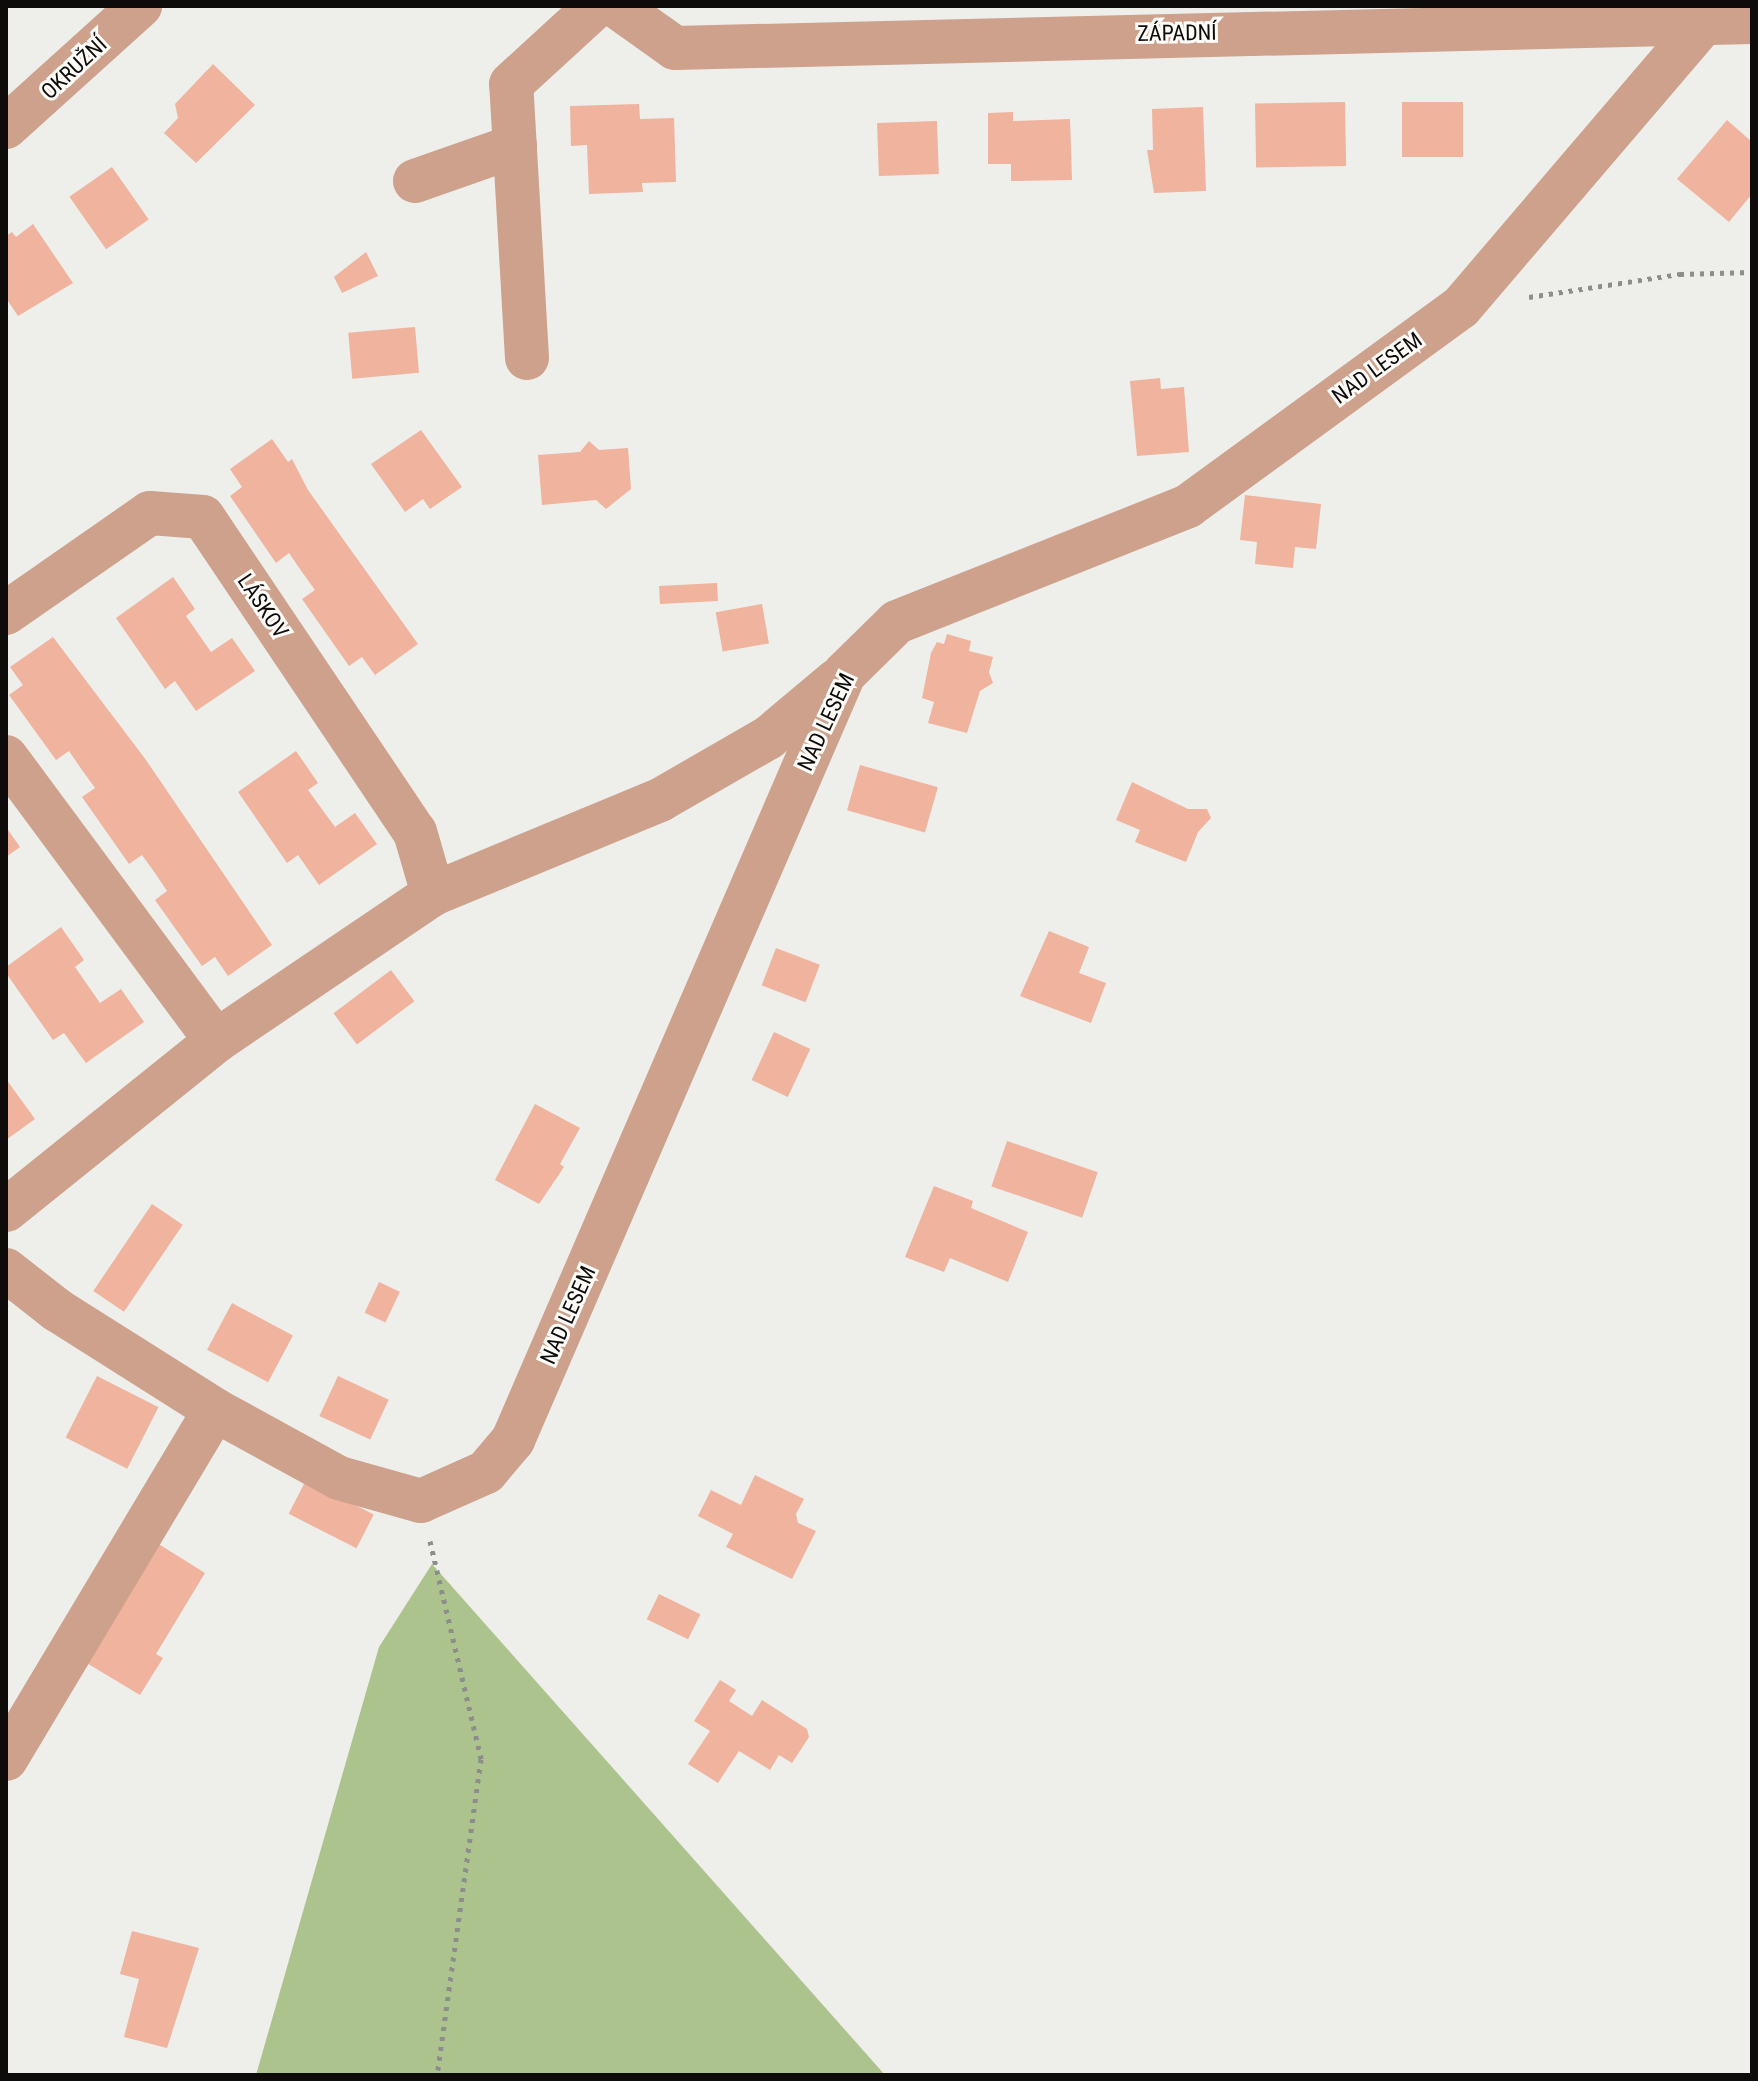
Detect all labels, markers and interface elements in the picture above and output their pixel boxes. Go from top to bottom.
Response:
street label: ZÁPADNÍ [1137,19,1217,47]
street label: OKRUŽNÍ [36,31,112,105]
street label: NAD LESEM [1327,327,1427,409]
street label: LÁSKOV [232,569,294,643]
street label: NAD LESEM [792,669,860,775]
street label: NAD LESEM [535,1262,601,1368]

